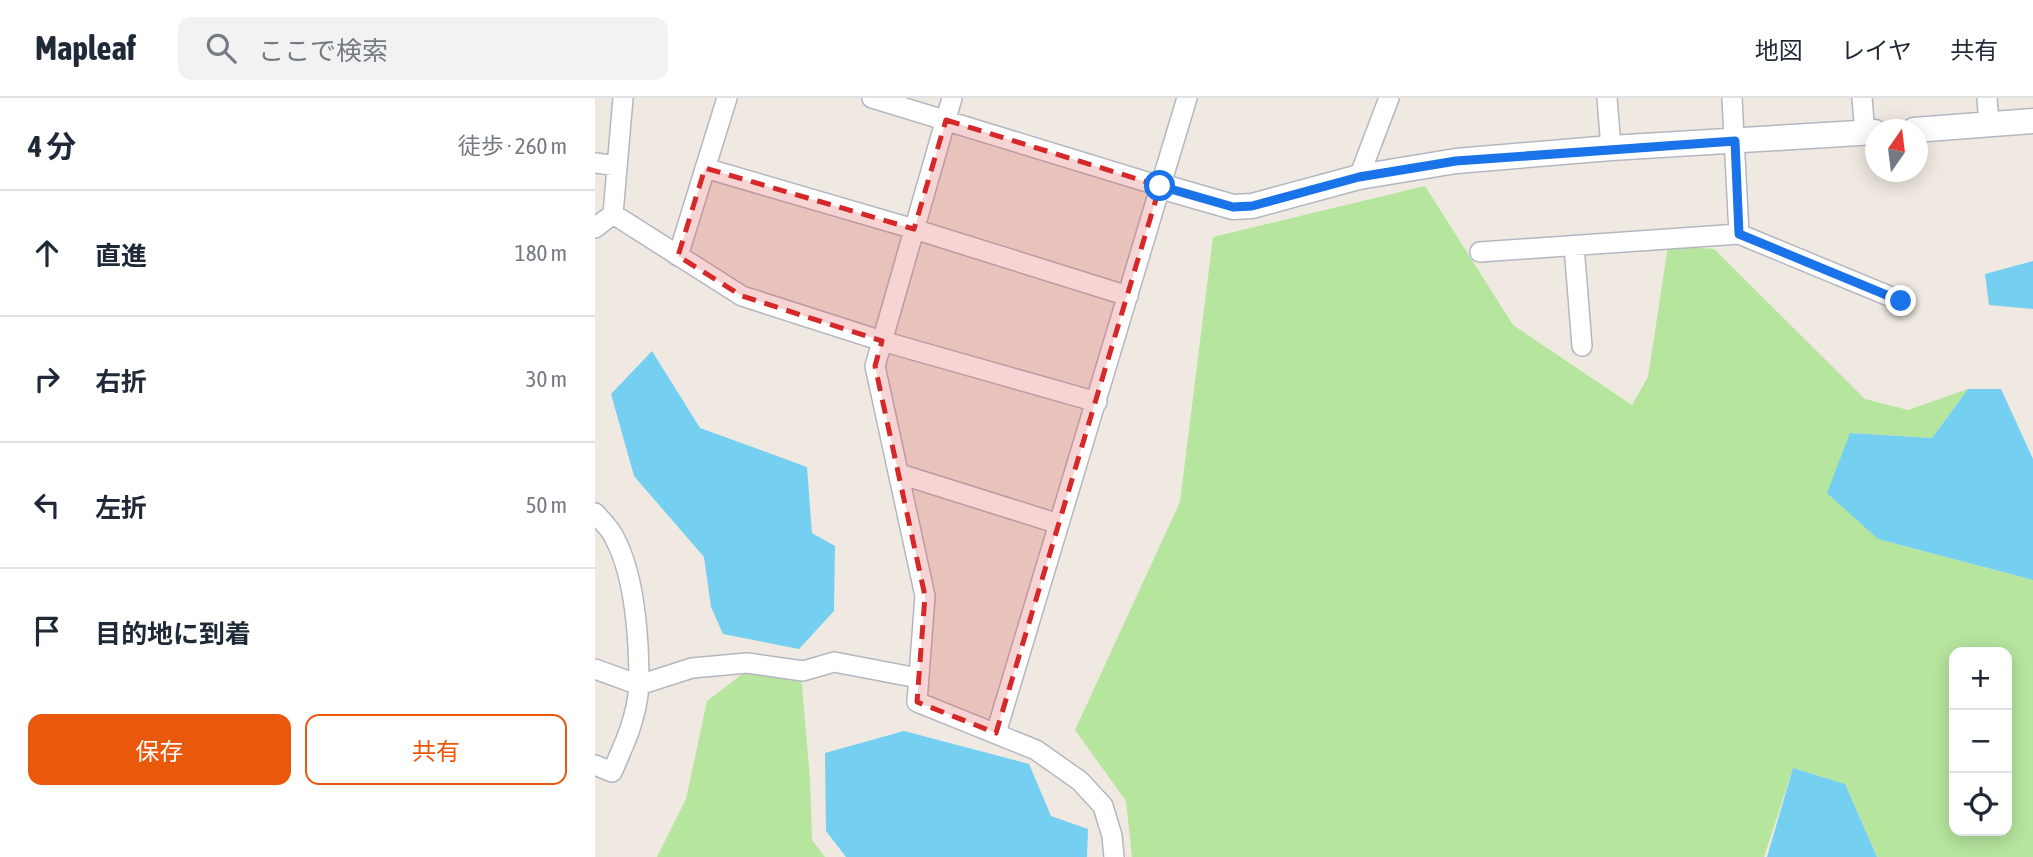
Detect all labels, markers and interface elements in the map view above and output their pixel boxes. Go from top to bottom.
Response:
search box [178,17,668,80]
text: Mapleaf [35,29,136,67]
icon: search [202,29,240,67]
text: ここで検索 [258,36,388,66]
text: 地図 [1755,37,1803,64]
text: レイヤ [1841,37,1912,64]
text: 共有 [1950,37,1998,64]
north arrow [1865,119,1928,182]
text: 4 分 [28,129,76,163]
text: 徒歩 · 260 m [458,133,567,159]
route start [1144,170,1175,201]
icon: ahead [28,234,66,272]
text: 180 m [515,240,567,266]
text: 直進 [95,241,147,271]
route end [1885,285,1916,316]
icon: right [28,360,66,398]
text: 30 m [526,366,567,392]
text: 右折 [95,367,147,397]
icon: left [28,486,66,524]
text: 50 m [526,492,567,518]
text: 左折 [95,493,147,523]
icon: arrive [28,612,66,650]
text: 目的地に到着 [95,619,251,649]
map controls [1949,647,2012,836]
button: + [1949,647,2012,710]
button: − [1949,710,2012,773]
button: 保存 [28,714,291,785]
button: 共有 [305,714,567,785]
button: locate [1949,773,2012,836]

